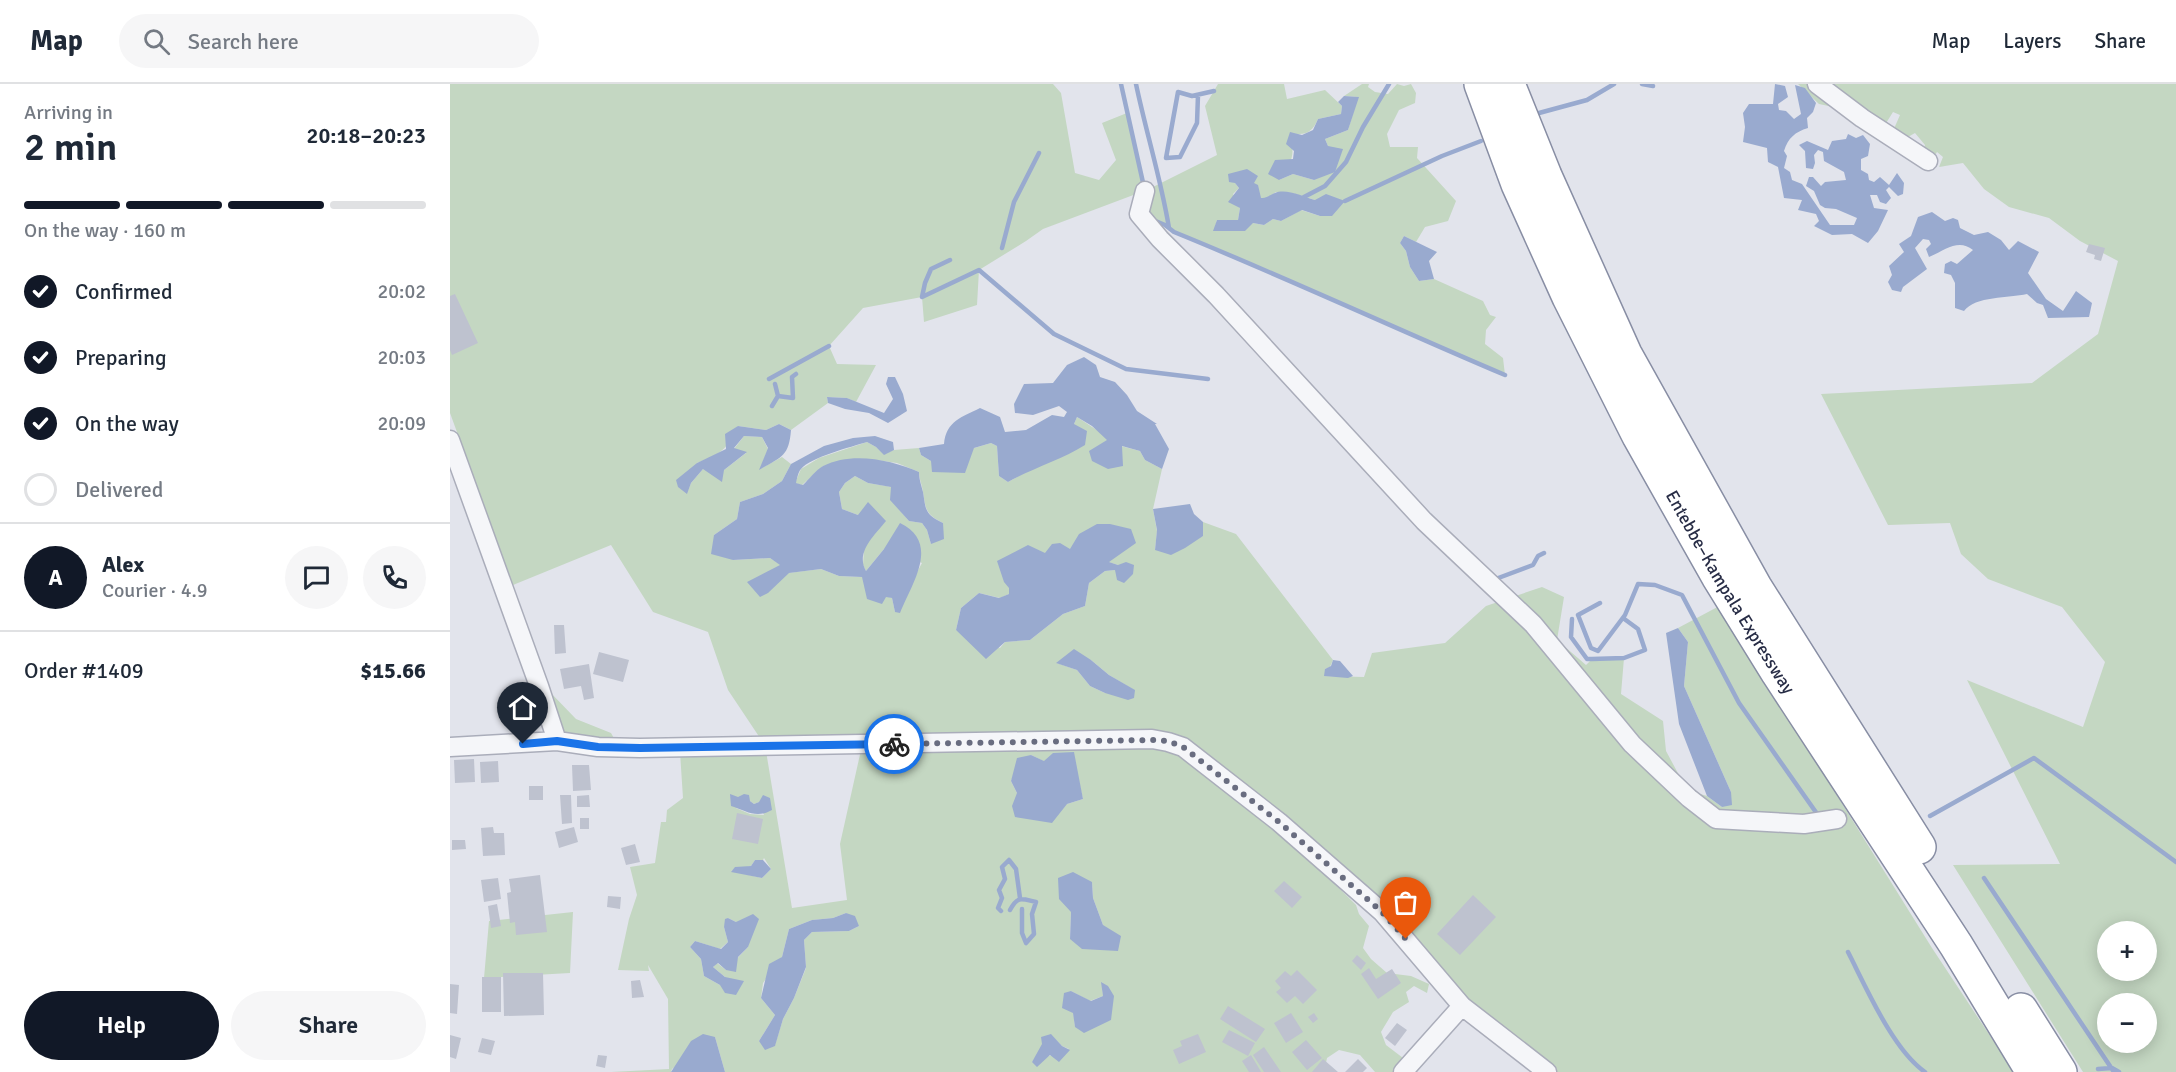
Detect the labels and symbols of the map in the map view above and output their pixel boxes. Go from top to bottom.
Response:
street label: Entebbe–Kampala Expressway [1661,486,1800,698]
pin [497,682,548,744]
courier [864,714,924,774]
pin [1380,877,1431,939]

